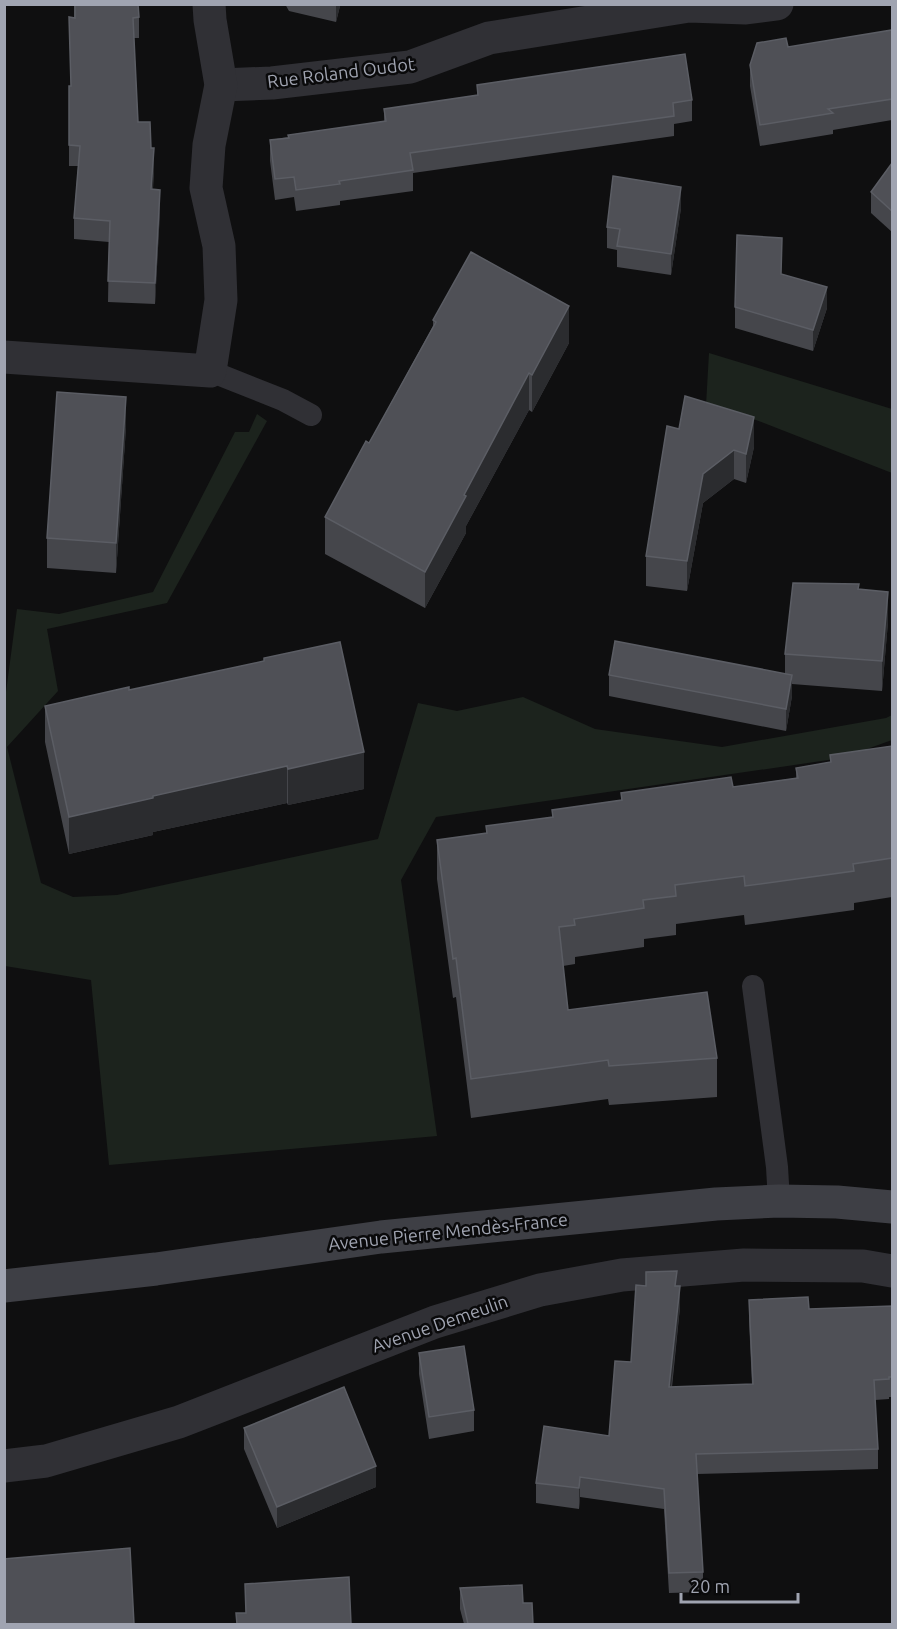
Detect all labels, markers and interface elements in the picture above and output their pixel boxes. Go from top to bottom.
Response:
street label: Rue Roland Oudot [266,53,416,91]
street label: Avenue Pierre Mendès-France [327,1208,569,1254]
street label: Avenue Demeulin [369,1290,510,1356]
scale bar [681,1566,798,1604]
text: 20 m [690,1576,730,1596]

